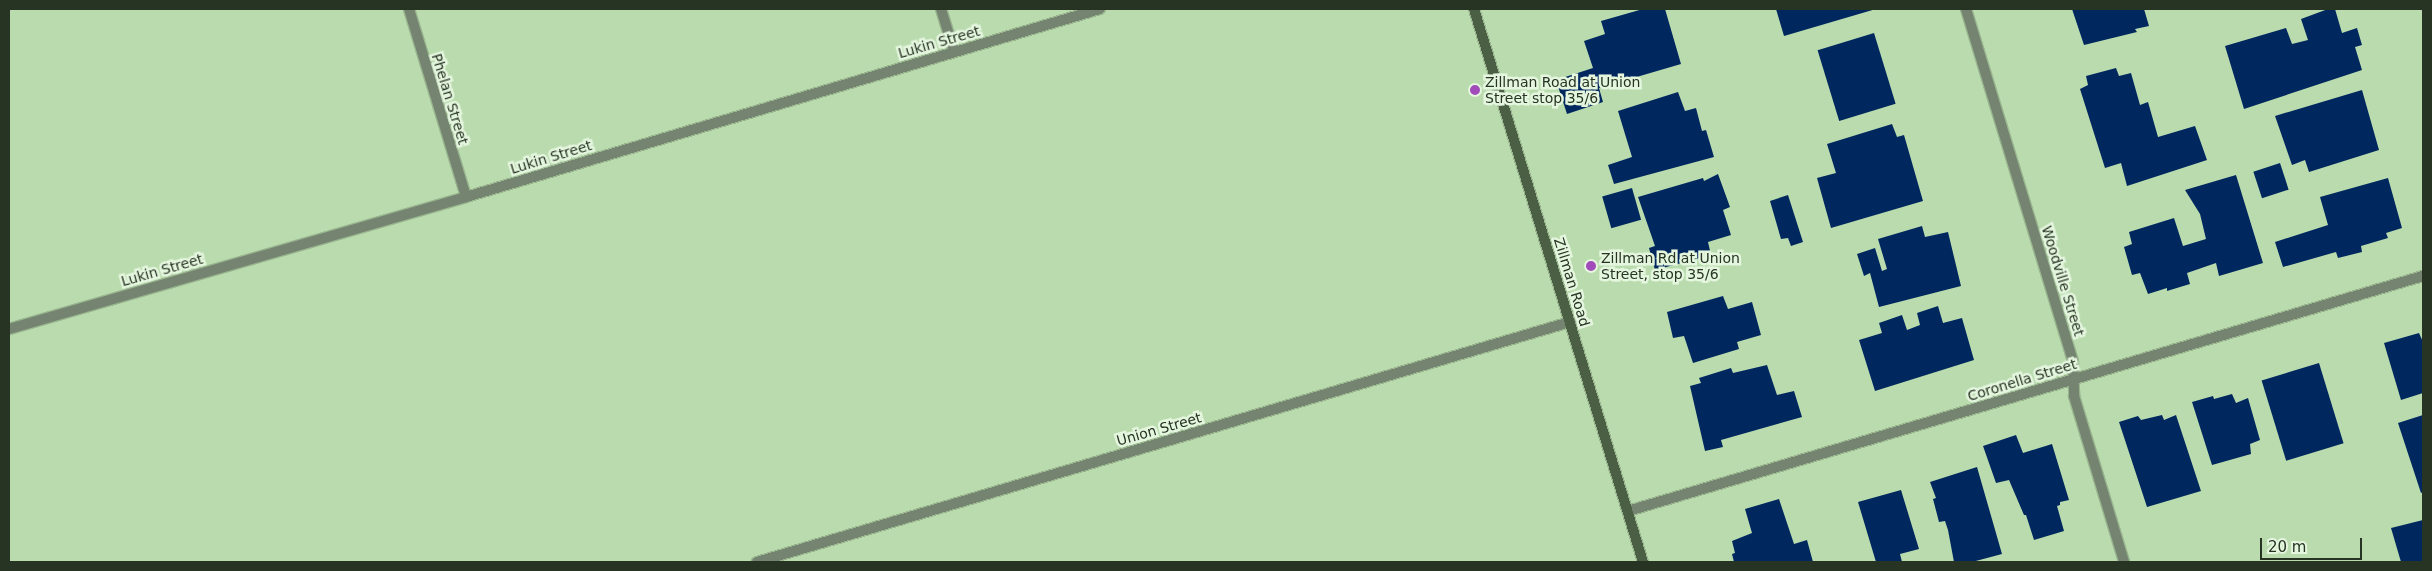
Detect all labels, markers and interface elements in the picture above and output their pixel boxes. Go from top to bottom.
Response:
street label: Lukin Street [896,22,982,62]
street label: Phelan Street [428,51,472,147]
place label: Zillman Road at Union Street stop 35/6 [1485,74,1640,106]
marker: Zillman Road at Union Street stop 35/6 [1469,84,1481,96]
street label: Lukin Street [508,137,594,177]
street label: Woodville Street [2038,224,2088,338]
street label: Zillman Road [1551,236,1593,328]
street label: Lukin Street [119,250,205,290]
place label: Zillman Rd at Union Street, stop 35/6 [1601,250,1740,282]
marker: Zillman Rd at Union Street, stop 35/6 [1585,260,1597,272]
street label: Coronella Street [1965,355,2079,405]
street label: Union Street [1115,409,1203,449]
scale bar [2262,528,2364,560]
text: 20 m [2268,538,2306,556]

